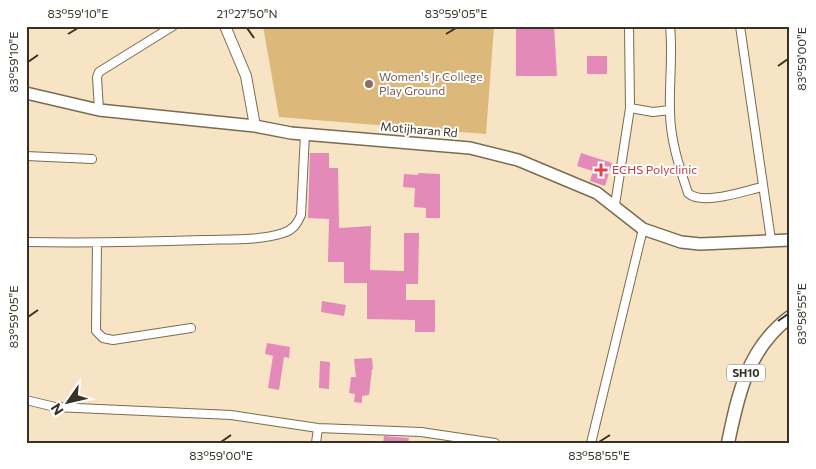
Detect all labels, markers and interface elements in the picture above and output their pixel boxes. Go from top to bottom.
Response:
text: 83°59'10"E [48,6,108,20]
text: 21°27'50"N [216,6,278,20]
text: 83°59'05"E [425,6,487,20]
text: 83°59'00"E [794,27,808,91]
text: 83°59'10"E [6,32,20,92]
place label: Women's Jr College Play Ground [379,69,483,97]
marker: Women's Jr College Play Ground [363,78,375,90]
street label: Motijharan Rd [380,119,458,139]
place label: ECHS Polyclinic [612,162,697,176]
marker: ECHS Polyclinic [594,163,608,177]
text: 83°58'55"E [794,283,808,345]
text: 83°59'05"E [6,286,20,348]
road number: SH10 [727,364,765,382]
north arrow [42,376,92,426]
text: N [47,400,67,419]
text: 83°59'00"E [189,448,253,462]
text: 83°58'55"E [568,448,630,462]

